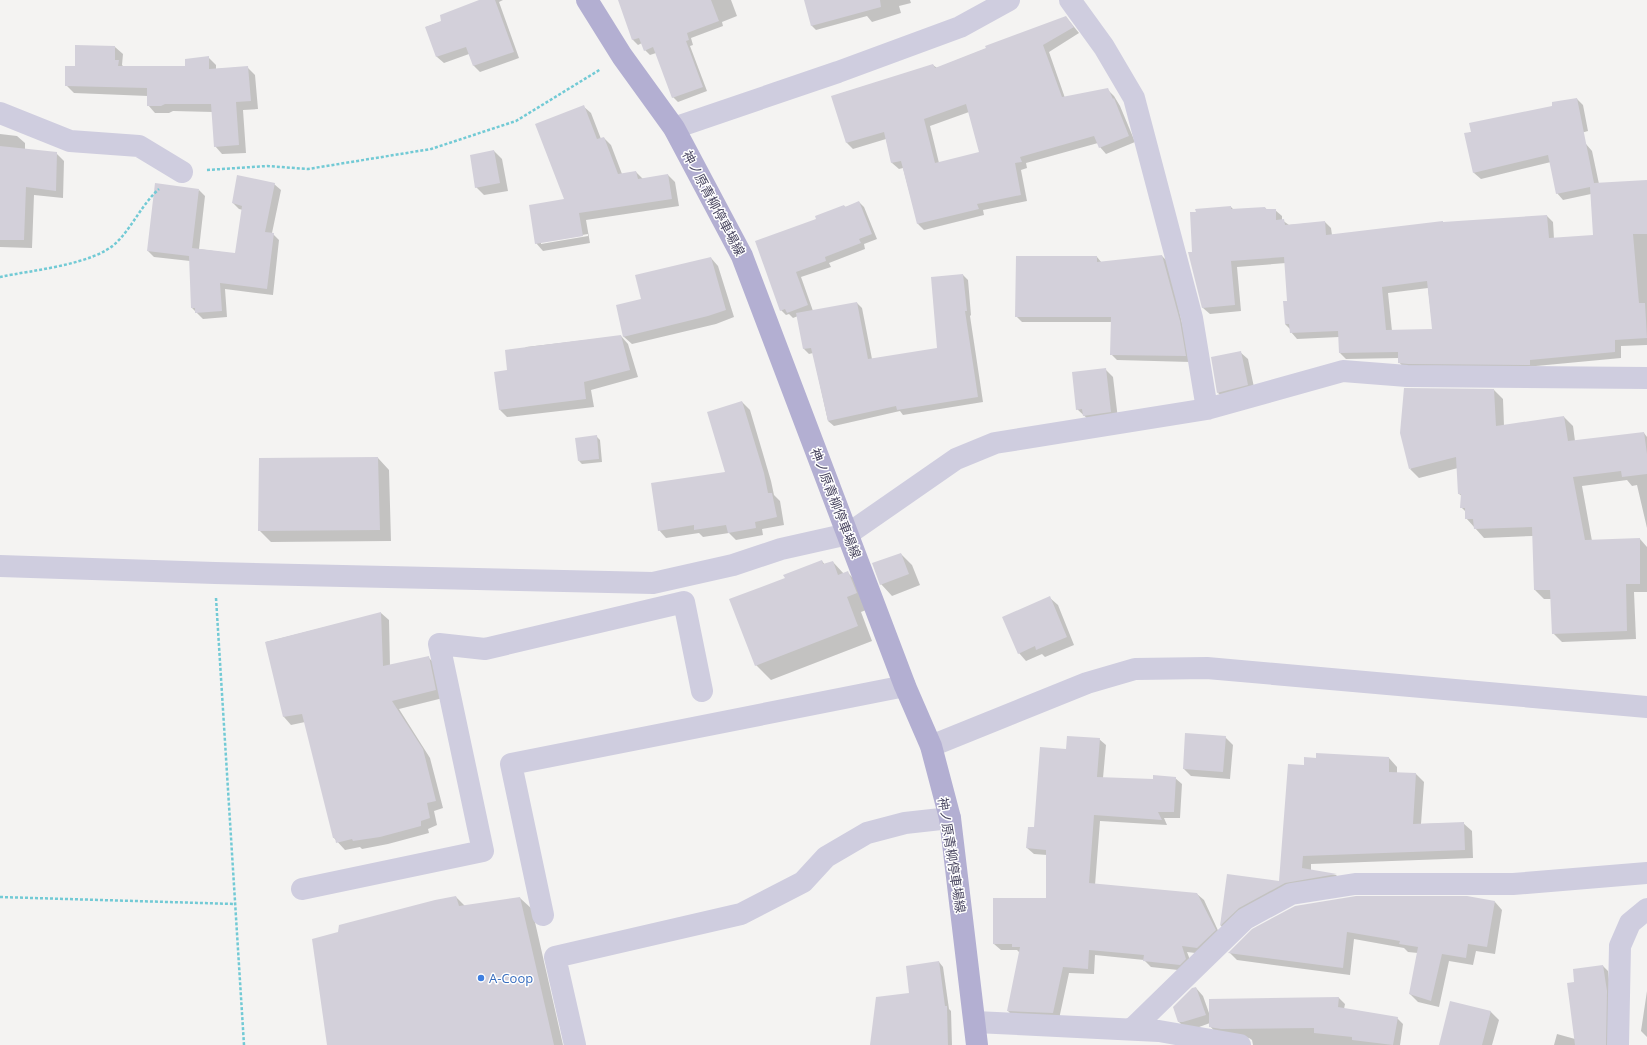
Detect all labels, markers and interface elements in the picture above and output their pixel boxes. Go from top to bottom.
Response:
street label: 神ノ原青柳停車場線 [679,147,749,259]
street label: 神ノ原青柳停車場線 [807,445,865,561]
street label: 神ノ原青柳停車場線 [934,796,970,914]
place label: A-Coop [489,969,533,987]
marker: A-Coop [476,973,486,983]

